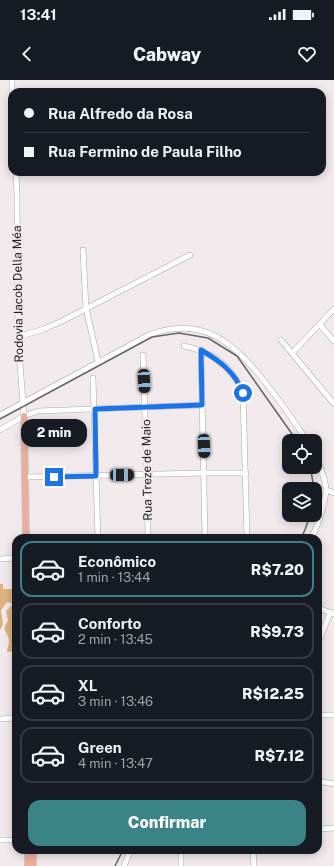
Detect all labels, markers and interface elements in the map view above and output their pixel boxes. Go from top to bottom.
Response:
text: 13:41 [20,6,57,23]
icon: back [16,43,38,65]
icon: heart [296,43,318,65]
text: Cabway [133,44,201,65]
text: Rua Alfredo da Rosa [48,105,193,122]
text: Rua Fermino de Paula Filho [48,143,242,160]
street label: Rodovia Jacob Della Méa [10,225,26,363]
car [137,369,151,393]
route start [234,384,252,402]
callout: 2 min [21,419,87,447]
street label: Rua Treze de Maio [139,419,155,521]
text: 2 min [37,425,71,440]
car [198,434,210,458]
map controls [282,434,322,522]
button: locate [282,434,322,474]
route end [45,468,63,486]
car [110,469,134,481]
button: layers [282,482,322,522]
icon: car [30,551,66,587]
text: Econômico [78,553,156,570]
text: R$7.20 [251,561,304,578]
text: 1 min · 13:44 [78,570,150,585]
icon: car [30,613,66,649]
text: Conforto [78,615,141,632]
text: R$9.73 [250,623,304,640]
text: 2 min · 13:45 [78,632,153,647]
icon: car [30,675,66,711]
text: XL [78,677,97,694]
text: R$12.25 [242,685,304,702]
text: 3 min · 13:46 [78,694,153,709]
icon: car [30,737,66,773]
text: Green [78,739,122,756]
text: R$7.12 [254,747,304,764]
text: 4 min · 13:47 [78,756,153,771]
button: Confirmar [28,800,306,846]

